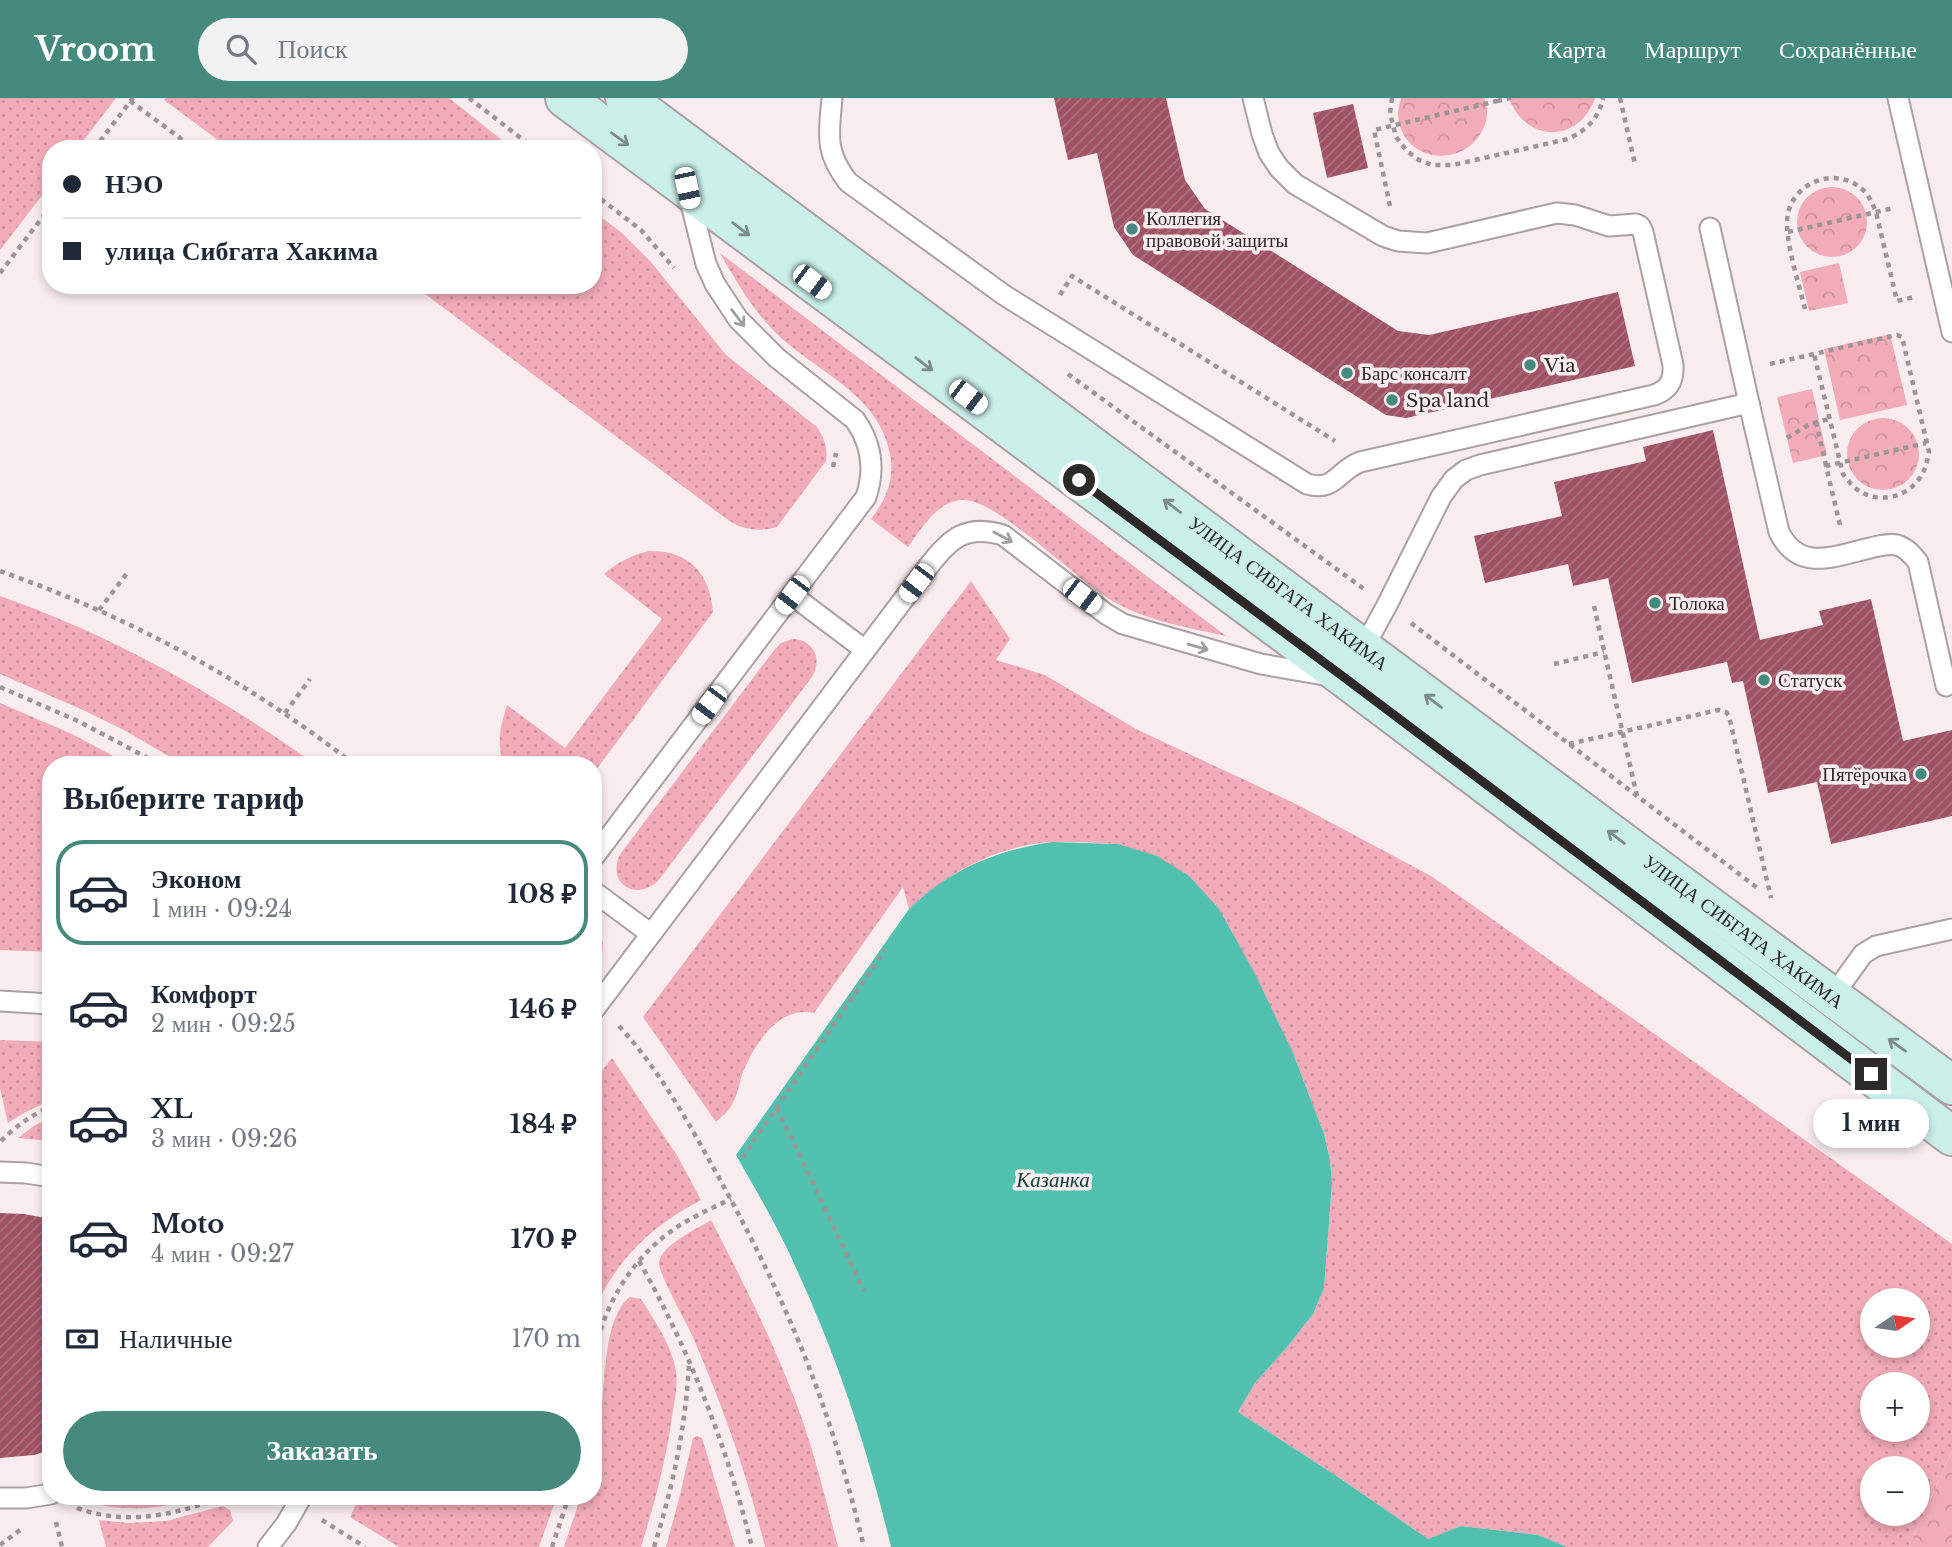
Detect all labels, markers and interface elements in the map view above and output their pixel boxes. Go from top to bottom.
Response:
search box [198,18,688,81]
text: Vroom [35,29,156,70]
icon: search [222,30,260,68]
text: Поиск [278,33,348,65]
text: Карта [1547,35,1606,64]
text: Маршрут [1644,35,1741,64]
text: Сохранённые [1779,35,1917,64]
one-way arrow [610,132,629,146]
car [673,165,702,211]
text: НЭО [105,168,163,200]
place label: Коллегия правовой защиты [1146,207,1288,252]
one-way arrow [732,221,750,236]
marker: Коллегия правовой защиты [1124,221,1140,237]
text: улица Сибгата Хакима [105,235,378,267]
car [789,261,836,303]
one-way arrow [731,308,745,327]
place label: Via [1543,354,1576,377]
one-way arrow [914,357,933,372]
marker: Via [1522,357,1538,373]
place label: Барс консалт [1361,362,1467,385]
marker: Барс консалт [1339,365,1355,381]
car [945,376,992,418]
place label: Spa land [1406,389,1490,412]
marker: Spa land [1384,392,1400,408]
route start [1063,464,1095,496]
one-way arrow [1164,499,1182,514]
street label: УЛИЦА СИБГАТА ХАКИМА [1184,511,1393,676]
one-way arrow [992,531,1013,545]
car [895,560,938,606]
car [771,572,814,618]
car [1059,575,1106,617]
place label: Толока [1669,592,1725,615]
marker: Толока [1647,595,1663,611]
one-way arrow [1187,641,1209,654]
place label: Статуск [1778,669,1843,692]
marker: Статуск [1756,672,1772,688]
car [688,682,731,728]
one-way arrow [1424,694,1443,708]
place label: Пятёрочка [1822,763,1908,786]
marker: Пятёрочка [1913,766,1929,782]
text: Выберите тариф [63,778,304,818]
one-way arrow [1606,830,1625,845]
street label: УЛИЦА СИБГАТА ХАКИМА [1638,850,1848,1014]
icon: car [67,861,130,924]
text: Эконом [151,863,241,895]
text: 108 ₽ [507,878,577,910]
text: 1 мин · 09:24 [151,895,292,923]
icon: car [67,976,130,1039]
text: Комфорт [151,978,257,1010]
text: 146 ₽ [509,993,577,1025]
text: 2 мин · 09:25 [151,1010,296,1038]
one-way arrow [1888,1038,1907,1052]
route end [1855,1058,1887,1090]
icon: car [67,1091,130,1154]
text: XL [151,1093,193,1125]
callout: 1 мин [1813,1098,1929,1148]
text: 184 ₽ [510,1108,577,1140]
text: 1 мин [1842,1109,1900,1137]
text: 3 мин · 09:26 [151,1125,297,1153]
water label: Казанка [1015,1167,1090,1193]
icon: car [67,1206,130,1269]
text: Moto [151,1208,224,1240]
text: 170 ₽ [511,1223,577,1255]
text: 4 мин · 09:27 [151,1240,293,1268]
north arrow [1860,1288,1930,1358]
map controls [1860,1288,1930,1526]
icon: cash [63,1320,101,1358]
text: Наличные [119,1323,232,1355]
text: 170 m [511,1325,581,1353]
button: + [1860,1372,1930,1442]
button: Заказать [63,1411,581,1491]
button: − [1860,1456,1930,1526]

